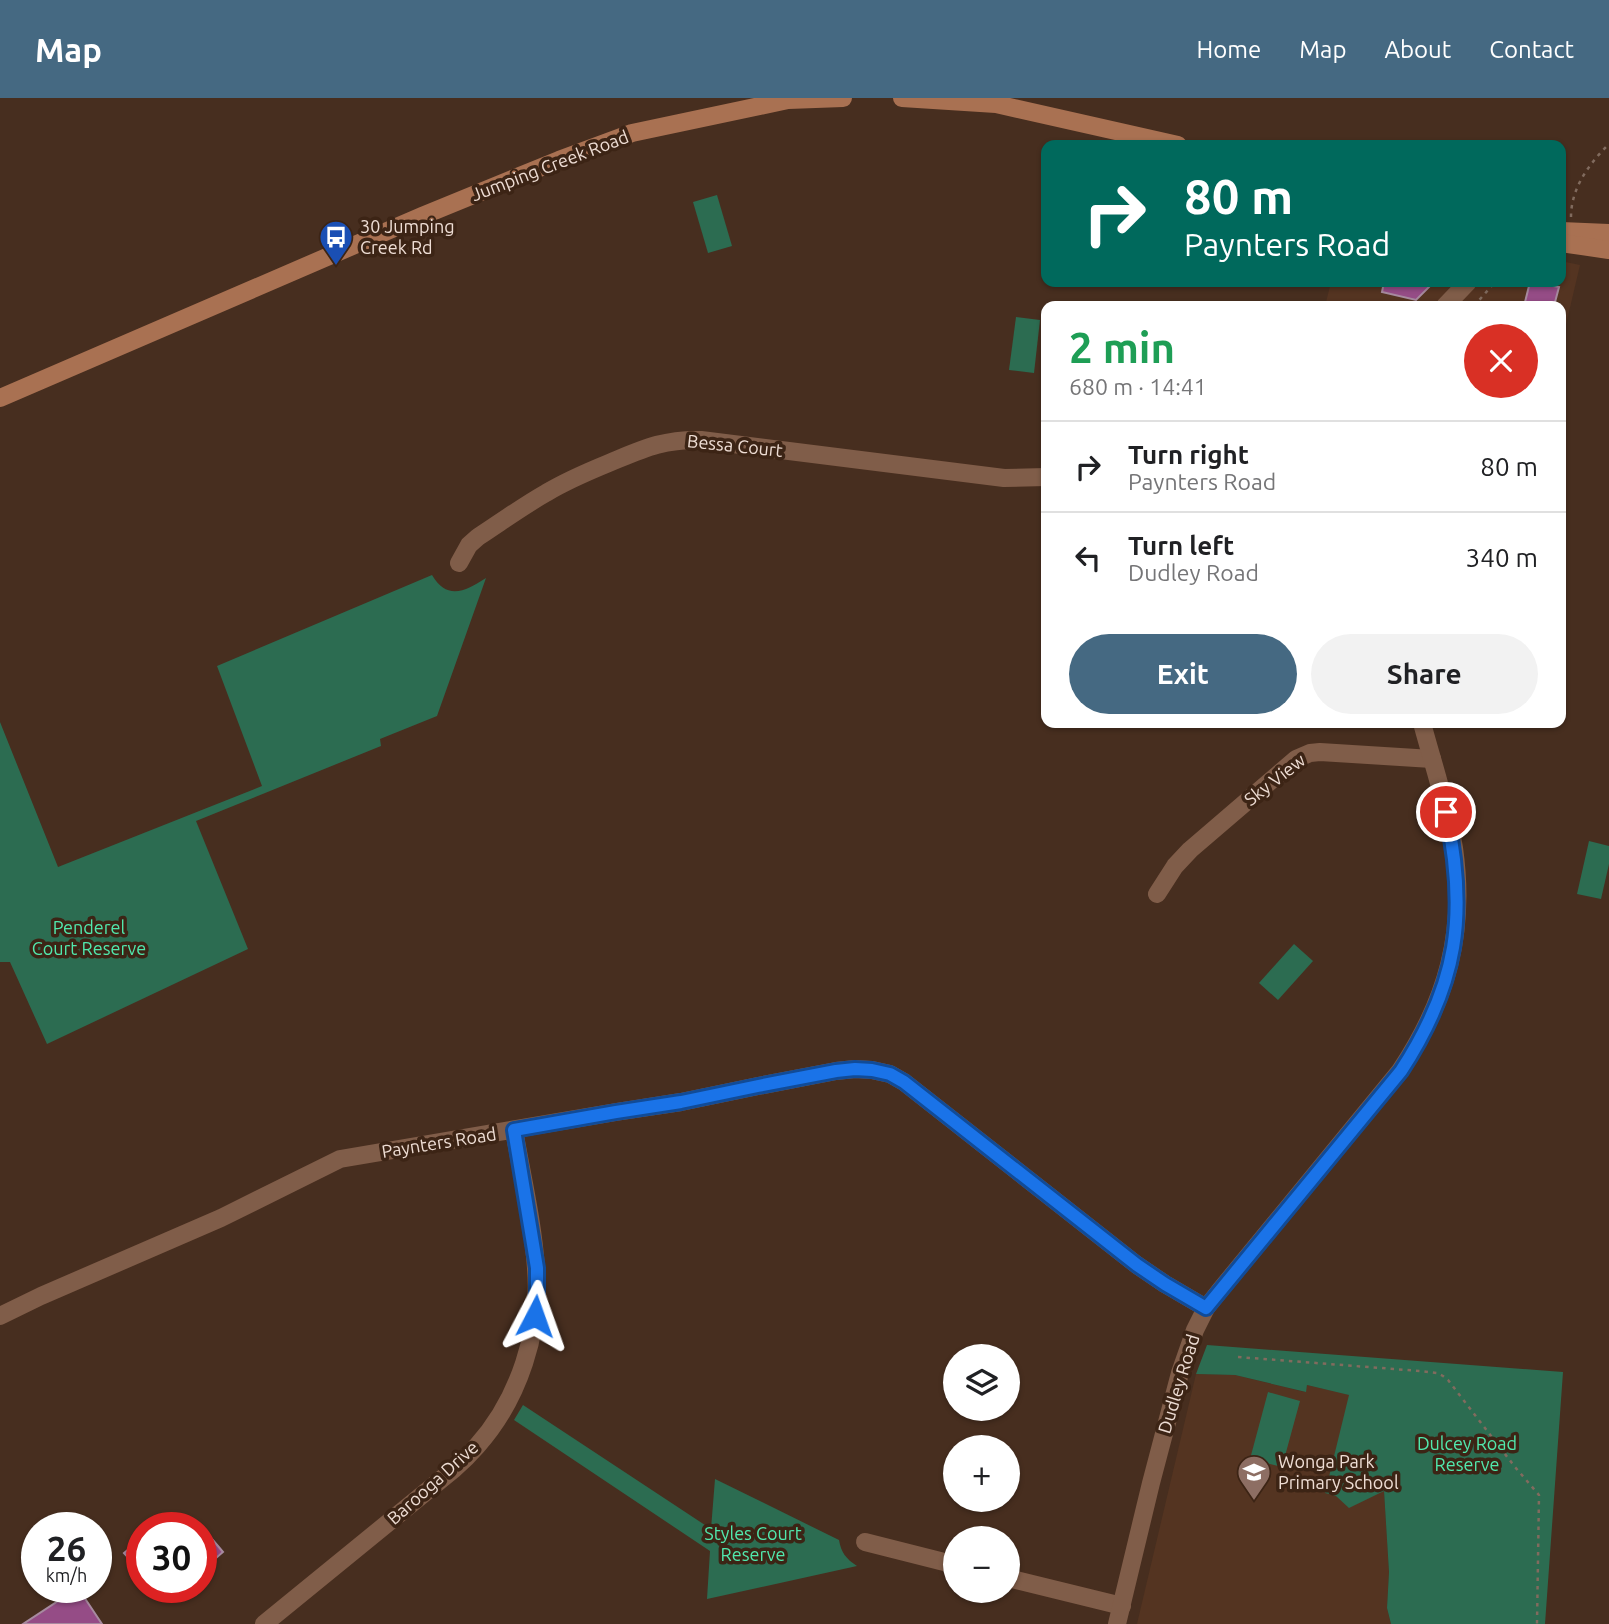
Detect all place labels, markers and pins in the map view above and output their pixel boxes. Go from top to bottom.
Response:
place label: 30 Jumping Creek Rd [360,216,455,257]
bus stop icon: 30 Jumping Creek Rd [317,218,355,267]
pin [1416,782,1476,842]
place label: Wonga Park Primary School [1278,1451,1399,1492]
school or university icon: Wonga Park Primary School [1235,1453,1273,1502]

